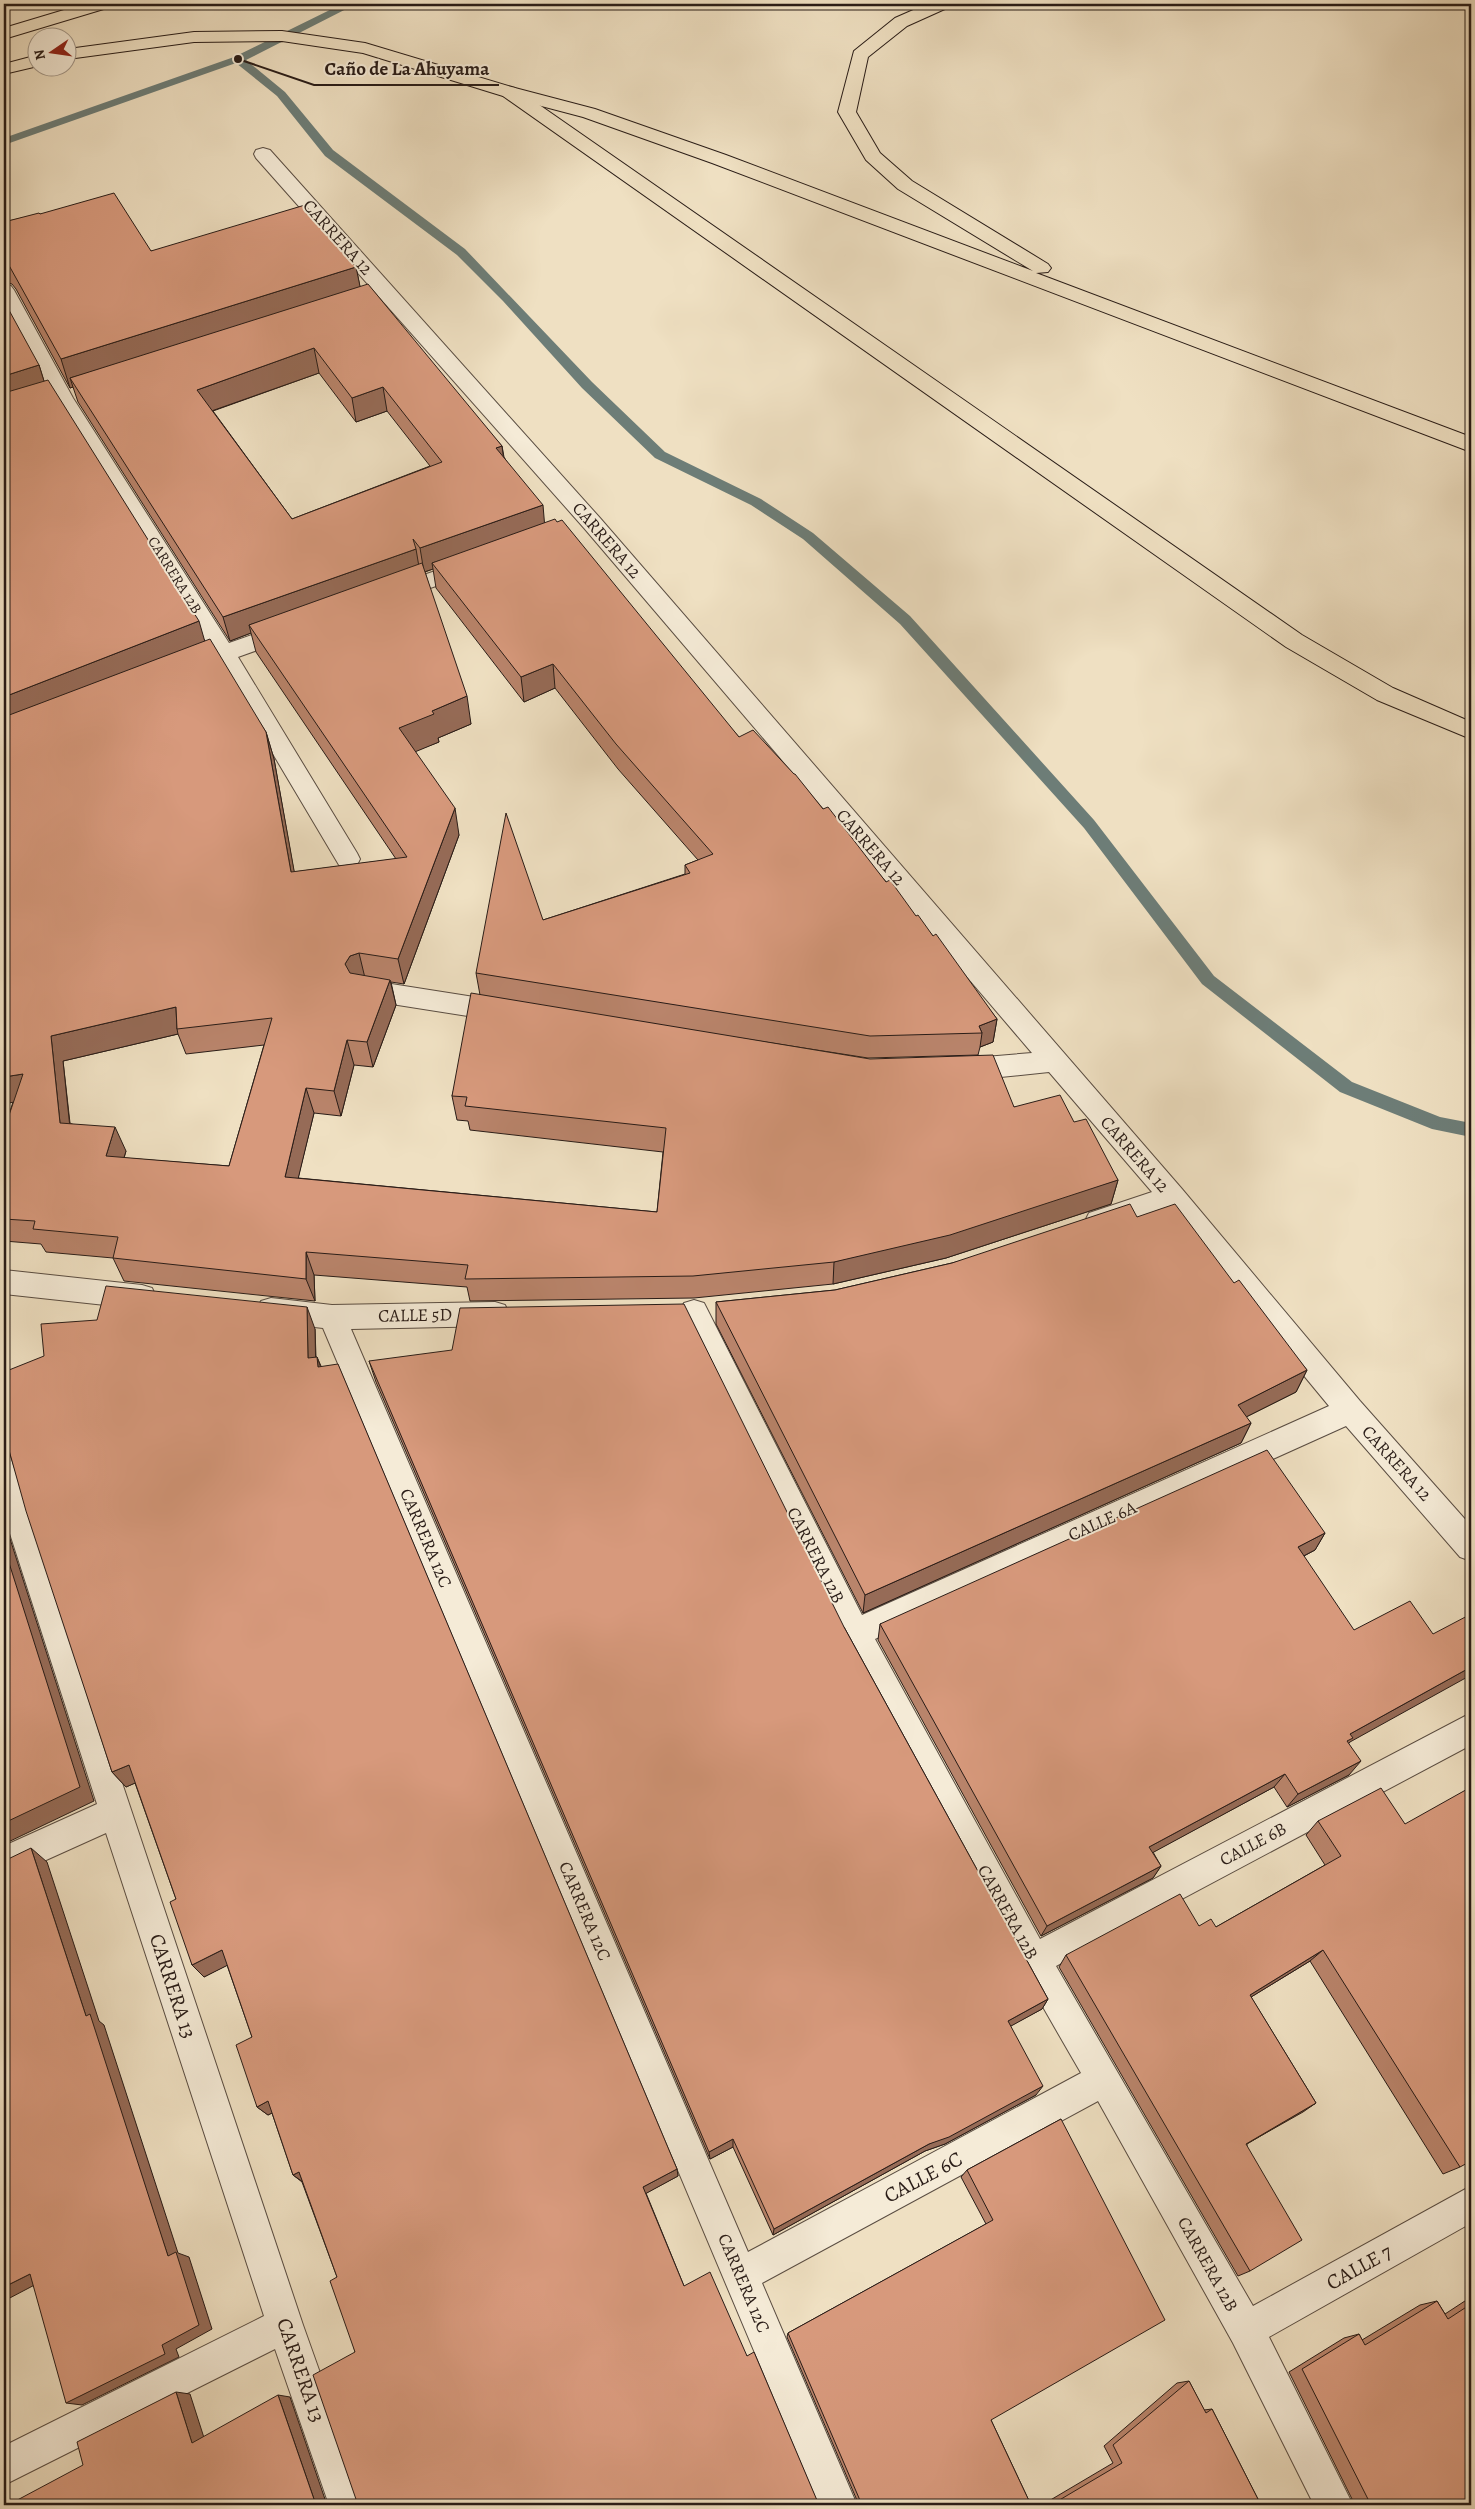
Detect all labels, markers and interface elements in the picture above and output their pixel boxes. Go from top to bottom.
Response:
north arrow [28,28,78,78]
text: N [29,48,50,62]
callout: Caño de La Ahuyama [314,51,499,85]
text: Caño de La Ahuyama [325,56,490,82]
street label: CARRERA 12 [298,194,379,280]
street label: CARRERA 12 [567,497,647,584]
street label: CARRERA 12B [143,533,207,617]
street label: CARRERA 12 [831,804,911,891]
street label: CARRERA 12 [1095,1111,1175,1198]
street label: CALLE 5D [378,1302,452,1328]
street label: CARRERA 12 [1357,1420,1438,1506]
street label: CARRERA 12C [394,1485,458,1591]
street label: CALLE 6A [1064,1495,1140,1547]
street label: CARRERA 12B [781,1503,851,1607]
street label: CALLE 6B [1215,1816,1291,1872]
street label: CARRERA 12C [553,1858,617,1964]
street label: CARRERA 12B [972,1860,1044,1964]
street label: CARRERA 13 [143,1930,203,2042]
street label: CALLE 6C [879,2145,967,2209]
street label: CARRERA 12B [1172,2212,1244,2316]
street label: CARRERA 12C [712,2230,776,2336]
street label: CALLE 7 [1321,2237,1397,2297]
street label: CARRERA 13 [270,2314,332,2426]

